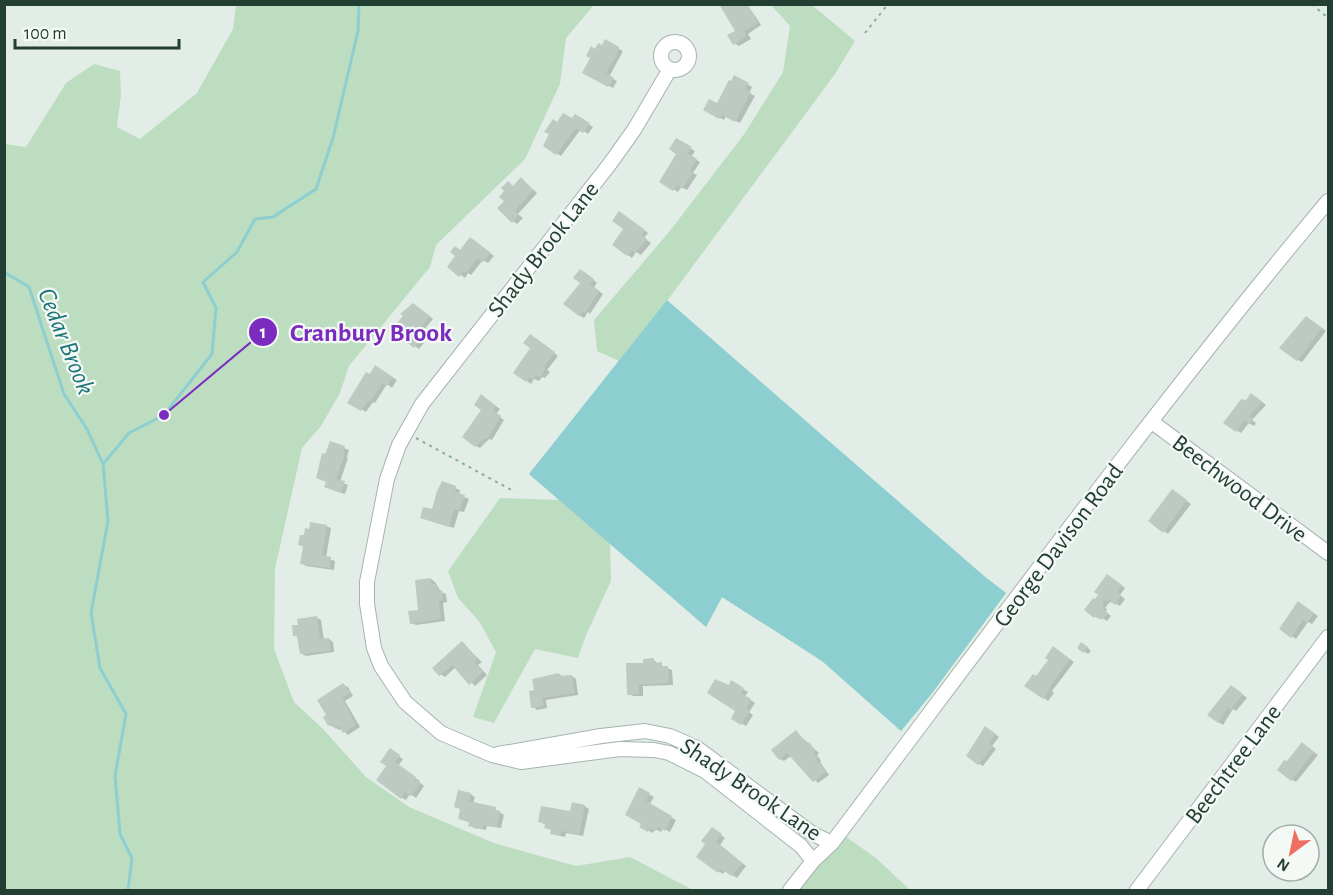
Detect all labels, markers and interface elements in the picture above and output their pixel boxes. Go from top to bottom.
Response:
scale bar [15,12,178,50]
text: 100 m [24,25,67,43]
street label: Shady Brook Lane [484,177,604,322]
water label: Cedar Brook [33,284,99,398]
callout: Cranbury Brook [248,310,464,354]
text: Cranbury Brook [290,320,452,346]
text: 1 [260,324,266,342]
street label: Beechwood Drive [1168,431,1311,547]
street label: George Davison Road [990,459,1128,632]
street label: Beechtree Lane [1181,701,1286,829]
street label: Shady Brook Lane [676,734,825,846]
north arrow [1261,823,1321,883]
text: N [1274,855,1292,874]

